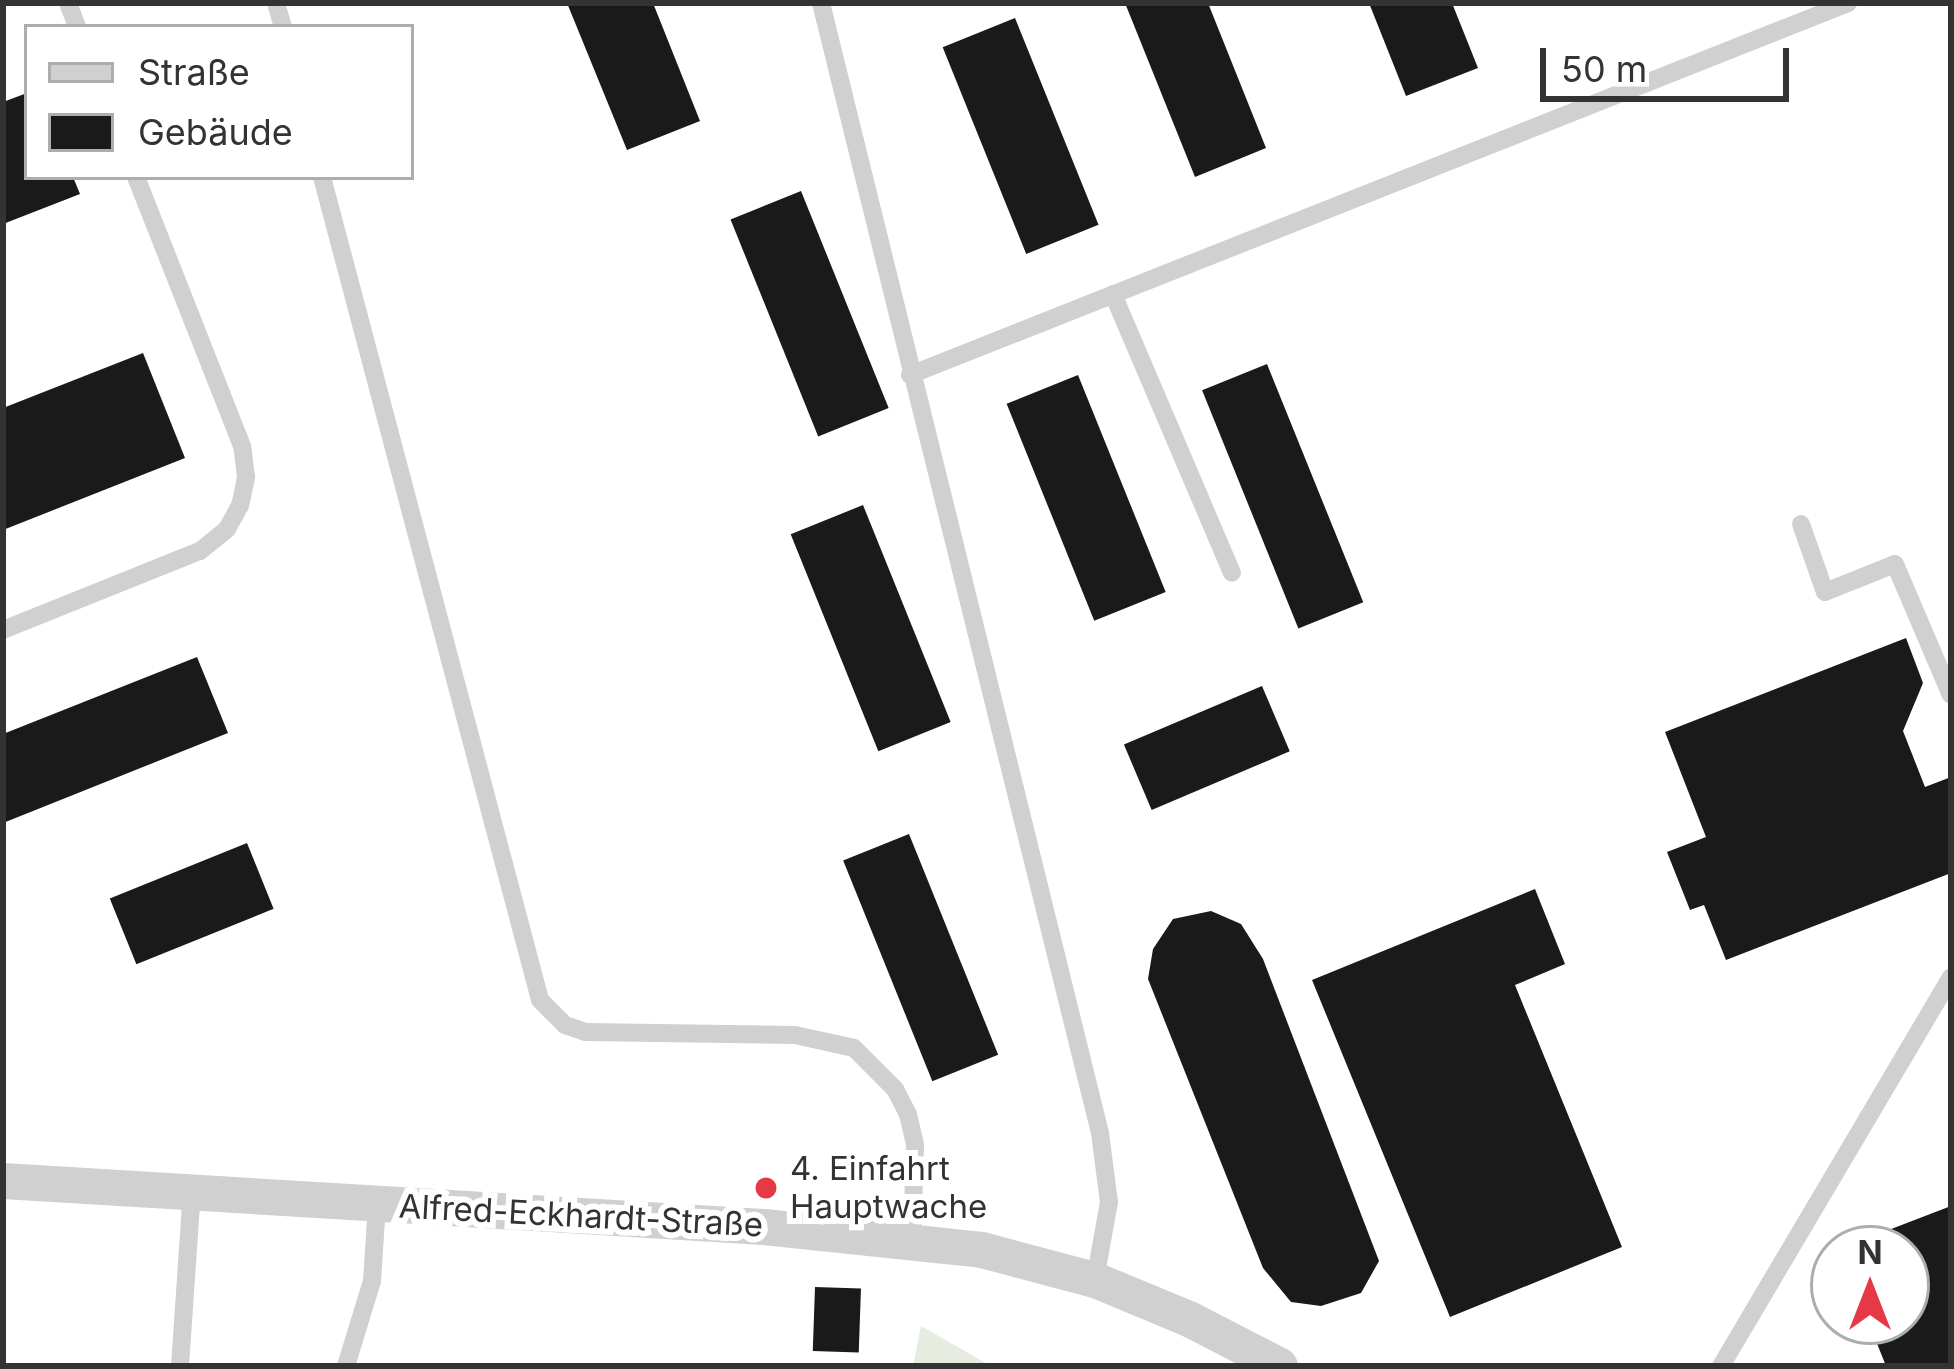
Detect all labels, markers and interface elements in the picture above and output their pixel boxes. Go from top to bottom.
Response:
legend [24,24,414,180]
scale bar [1546,24,1795,98]
text: 50 m [1561,47,1647,91]
text: Straße [138,50,250,94]
text: Gebäude [138,110,293,154]
place label: 4. Einfahrt Hauptwache [790,1149,987,1227]
marker: 4. Einfahrt Hauptwache [753,1175,779,1201]
street label: Alfred-Eckhardt-Straße [398,1187,764,1245]
north arrow [1810,1225,1930,1345]
text: N [1857,1232,1883,1272]

